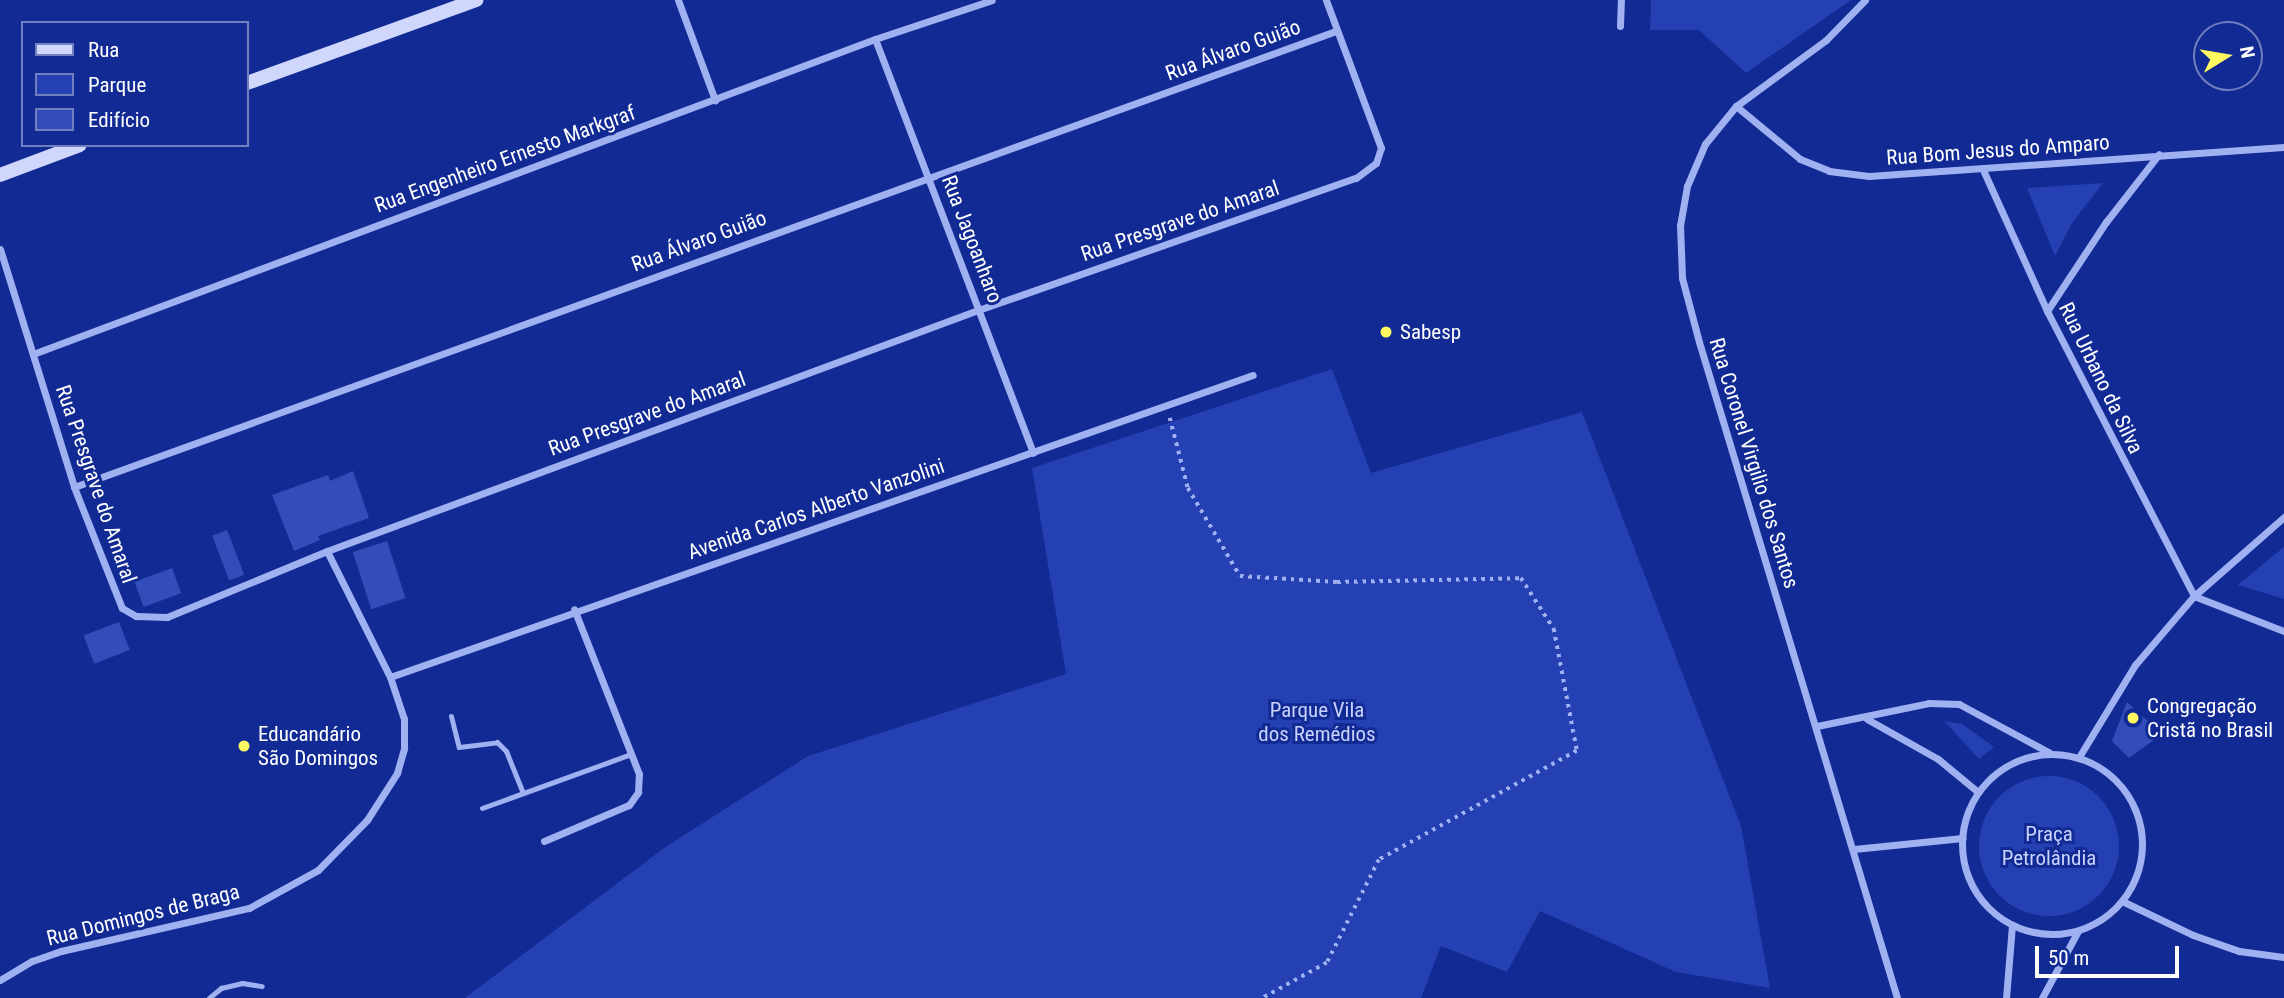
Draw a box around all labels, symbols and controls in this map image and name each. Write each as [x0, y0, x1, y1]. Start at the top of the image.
street label: Rua Álvaro Guião [1162, 14, 1304, 86]
legend [21, 21, 248, 147]
north arrow [2193, 21, 2263, 91]
text: Rua [88, 38, 119, 62]
text: N [2235, 44, 2260, 60]
text: Parque [88, 73, 146, 97]
street label: Rua Engenheiro Ernesto Markgraf [371, 100, 639, 218]
text: Edifício [88, 108, 150, 132]
street label: Rua Bom Jesus do Amparo [1886, 130, 2110, 170]
street label: Rua Jagoanharo [936, 172, 1008, 306]
street label: Rua Presgrave do Amaral [1078, 175, 1282, 267]
street label: Rua Álvaro Guião [628, 205, 770, 277]
street label: Rua Urbano da Silva [2054, 298, 2148, 458]
place label: Sabesp [1400, 319, 1461, 345]
marker: Sabesp [1378, 324, 1394, 340]
street label: Rua Coronel Virgilio dos Santos [1704, 335, 1804, 591]
street label: Rua Presgrave do Amaral [545, 367, 749, 461]
street label: Rua Presgrave do Amaral [50, 382, 142, 586]
street label: Avenida Carlos Alberto Vanzolini [684, 453, 948, 565]
place label: Congregação Cristã no Brasil [2147, 693, 2273, 743]
park label: Parque Vila dos Remédios [1258, 697, 1376, 747]
marker: Congregação Cristã no Brasil [2125, 710, 2141, 726]
place label: Educandário São Domingos [258, 721, 378, 771]
marker: Educandário São Domingos [236, 738, 252, 754]
park label: Praça Petrolândia [2002, 821, 2096, 871]
street label: Rua Domingos de Braga [44, 879, 242, 951]
scale bar [2039, 932, 2182, 976]
text: 50 m [2048, 946, 2089, 970]

